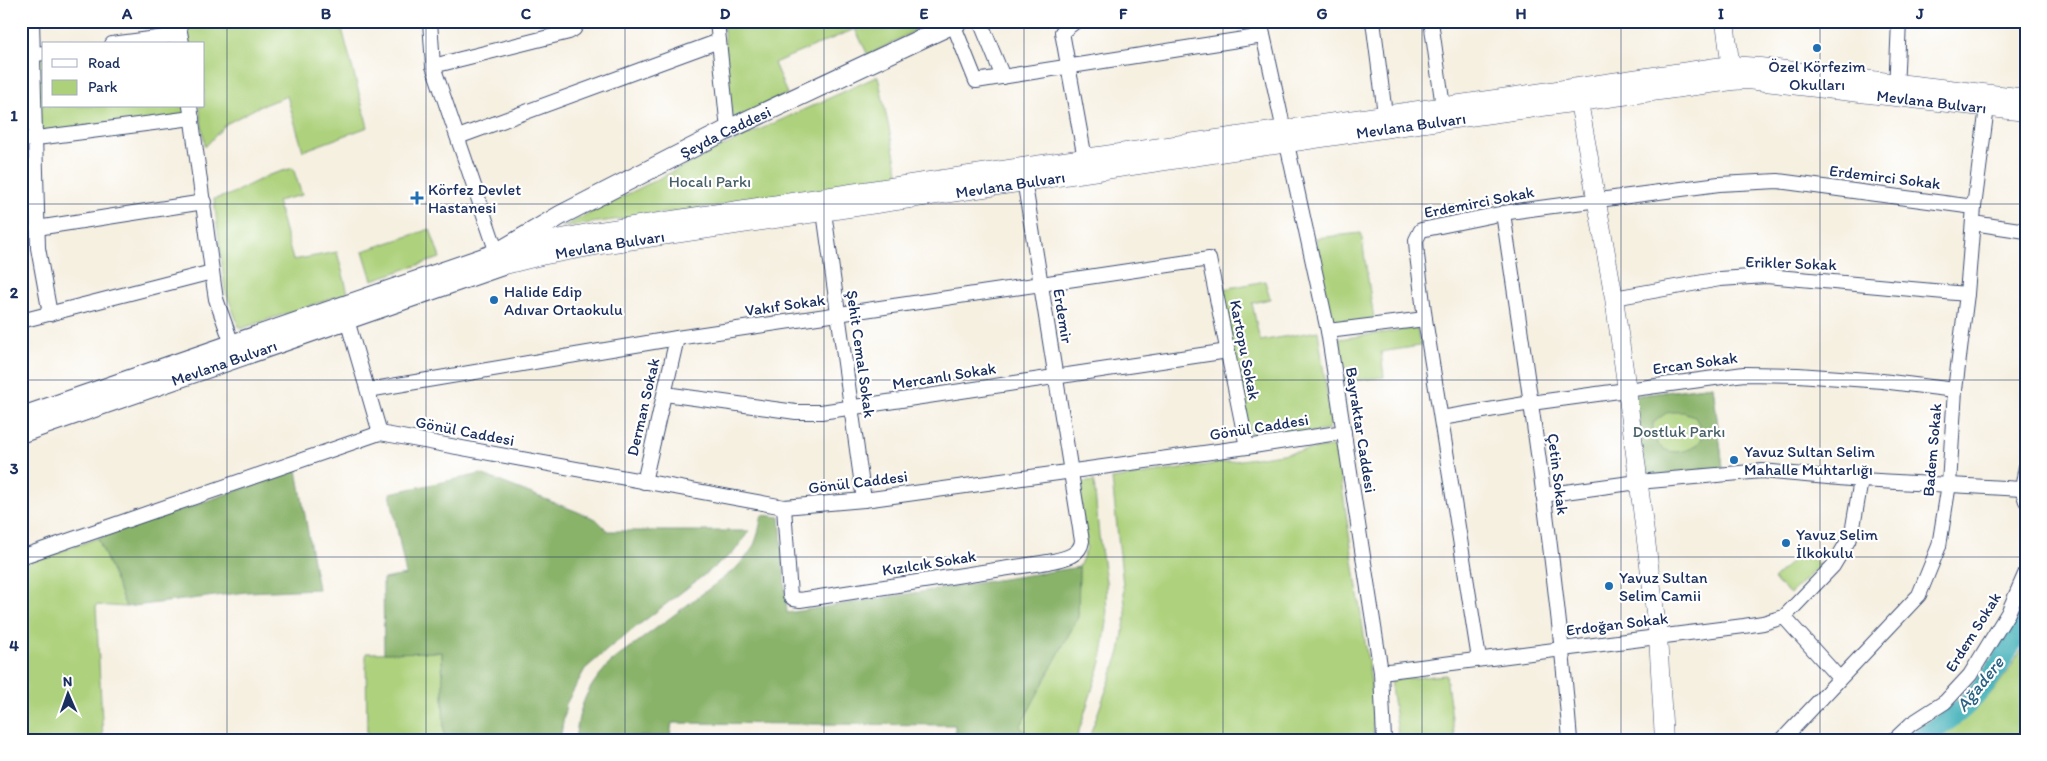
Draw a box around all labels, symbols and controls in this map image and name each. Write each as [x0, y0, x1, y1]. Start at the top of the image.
text: A [121, 4, 133, 23]
text: B [321, 4, 332, 23]
text: C [521, 4, 532, 23]
text: D [720, 4, 731, 23]
text: E [920, 4, 929, 23]
text: F [1119, 4, 1128, 23]
text: G [1316, 4, 1328, 23]
text: H [1515, 4, 1527, 23]
text: I [1718, 4, 1724, 23]
text: J [1915, 4, 1924, 23]
legend [42, 42, 205, 108]
marker: Özel Körfezim Okulları [1811, 42, 1823, 54]
text: Road [88, 54, 121, 72]
place label: Özel Körfezim Okulları [1768, 57, 1866, 94]
text: Park [88, 78, 118, 96]
street label: Mevlana Bulvarı [1876, 85, 1988, 117]
street label: Şeyda Caddesi [676, 101, 774, 162]
text: 1 [10, 106, 18, 125]
street label: Mevlana Bulvarı [1355, 108, 1467, 142]
street label: Erdemirci Sokak [1828, 161, 1942, 193]
street label: Mevlana Bulvarı [954, 167, 1066, 202]
park label: Hocalı Parkı [669, 172, 751, 191]
place label: Körfez Devlet Hastanesi [428, 180, 521, 217]
street label: Erdemirci Sokak [1422, 182, 1536, 222]
marker: Körfez Devlet Hastanesi [410, 191, 424, 205]
street label: Mevlana Bulvarı [554, 226, 666, 263]
street label: Erikler Sokak [1745, 252, 1838, 274]
place label: Halide Edip Adıvar Ortaokulu [504, 282, 623, 319]
text: 2 [10, 283, 19, 302]
street label: Erdemir [1049, 287, 1077, 345]
street label: Şehit Cemal Sokak [843, 289, 879, 420]
street label: Vakıf Sokak [744, 290, 827, 320]
marker: Halide Edip Adıvar Ortaokulu [488, 294, 500, 306]
street label: Kartopu Sokak [1226, 298, 1264, 402]
street label: Mevlana Bulvarı [169, 335, 279, 389]
street label: Ercan Sokak [1651, 348, 1739, 378]
street label: Derman Sokak [623, 356, 663, 458]
street label: Mercanlı Sokak [891, 358, 997, 394]
street label: Bayraktar Caddesi [1342, 366, 1380, 494]
street label: Badem Sokak [1918, 402, 1946, 497]
street label: Gönül Caddesi [1208, 410, 1310, 444]
street label: Gönül Caddesi [414, 412, 516, 450]
park label: Dostluk Parkı [1633, 422, 1725, 441]
street label: Çetin Sokak [1544, 432, 1573, 517]
place label: Yavuz Sultan Selim Mahalle Muhtarlığı [1744, 442, 1875, 479]
marker: Yavuz Sultan Selim Mahalle Muhtarlığı [1728, 454, 1740, 466]
text: 3 [10, 459, 19, 478]
street label: Gönül Caddesi [807, 466, 909, 498]
place label: Yavuz Selim İlkokulu [1796, 525, 1879, 562]
marker: Yavuz Selim İlkokulu [1780, 537, 1792, 549]
street label: Kızılcık Sokak [881, 546, 978, 580]
place label: Yavuz Sultan Selim Camii [1619, 568, 1708, 605]
marker: Yavuz Sultan Selim Camii [1603, 580, 1615, 592]
street label: Erdem Sokak [1941, 589, 2005, 675]
street label: Erdoğan Sokak [1565, 608, 1669, 640]
text: 4 [9, 636, 19, 655]
water label: Ağadere [1951, 651, 2010, 716]
north arrow [42, 668, 92, 718]
text: N [63, 673, 73, 690]

